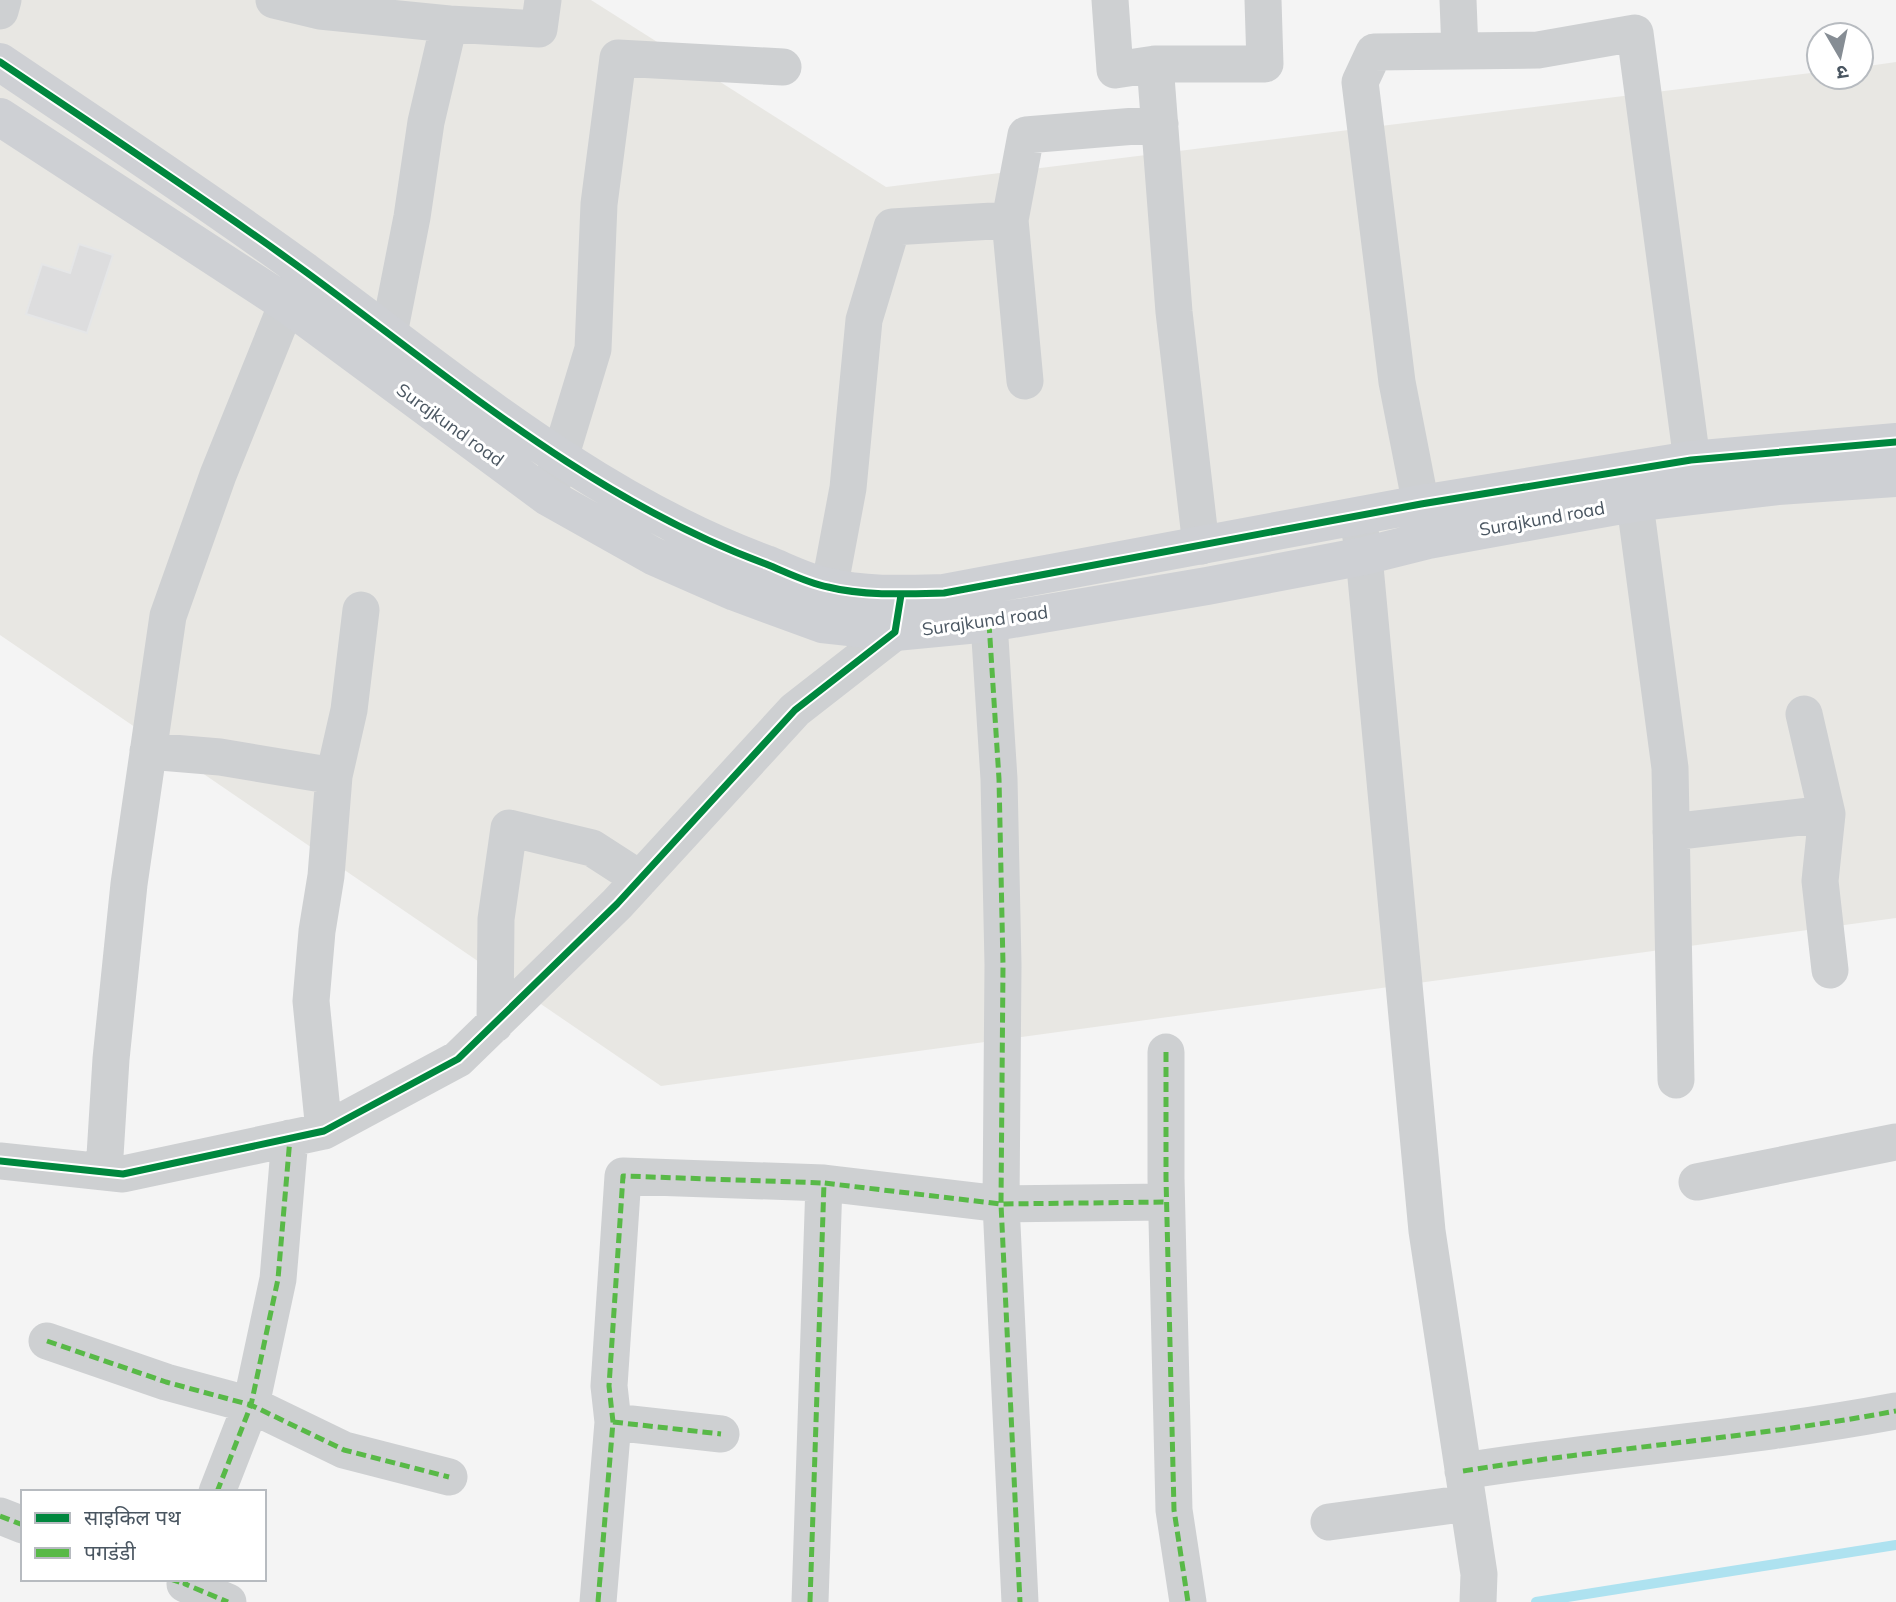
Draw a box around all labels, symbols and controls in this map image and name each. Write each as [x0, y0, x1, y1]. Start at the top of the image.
north arrow [1805, 21, 1875, 91]
text: उ [1834, 60, 1850, 86]
street label: Surajkund road [392, 378, 508, 471]
street label: Surajkund road [1477, 496, 1607, 541]
street label: Surajkund road [920, 600, 1049, 641]
legend [21, 1490, 266, 1581]
text: साइकिल पथ [84, 1504, 181, 1530]
text: पगडंडी [84, 1539, 136, 1565]

